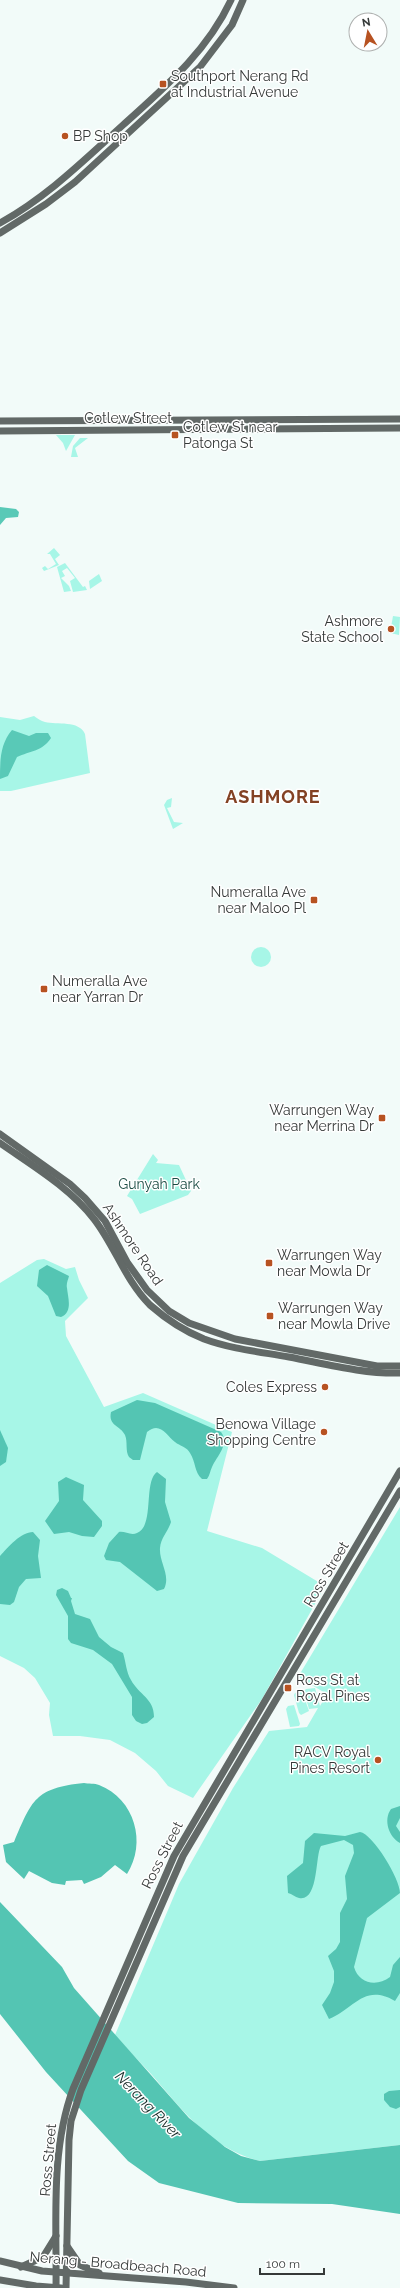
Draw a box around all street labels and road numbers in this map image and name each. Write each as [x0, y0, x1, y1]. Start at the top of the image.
street label: Cotlew Street [84, 410, 172, 426]
street label: Ashmore Road [100, 1200, 166, 1288]
street label: Ross Street [300, 1538, 352, 1609]
street label: Ross Street [138, 1819, 186, 1891]
street label: Ross Street [37, 2123, 59, 2197]
street label: Nerang - Broadbeach Road [29, 2248, 207, 2280]

